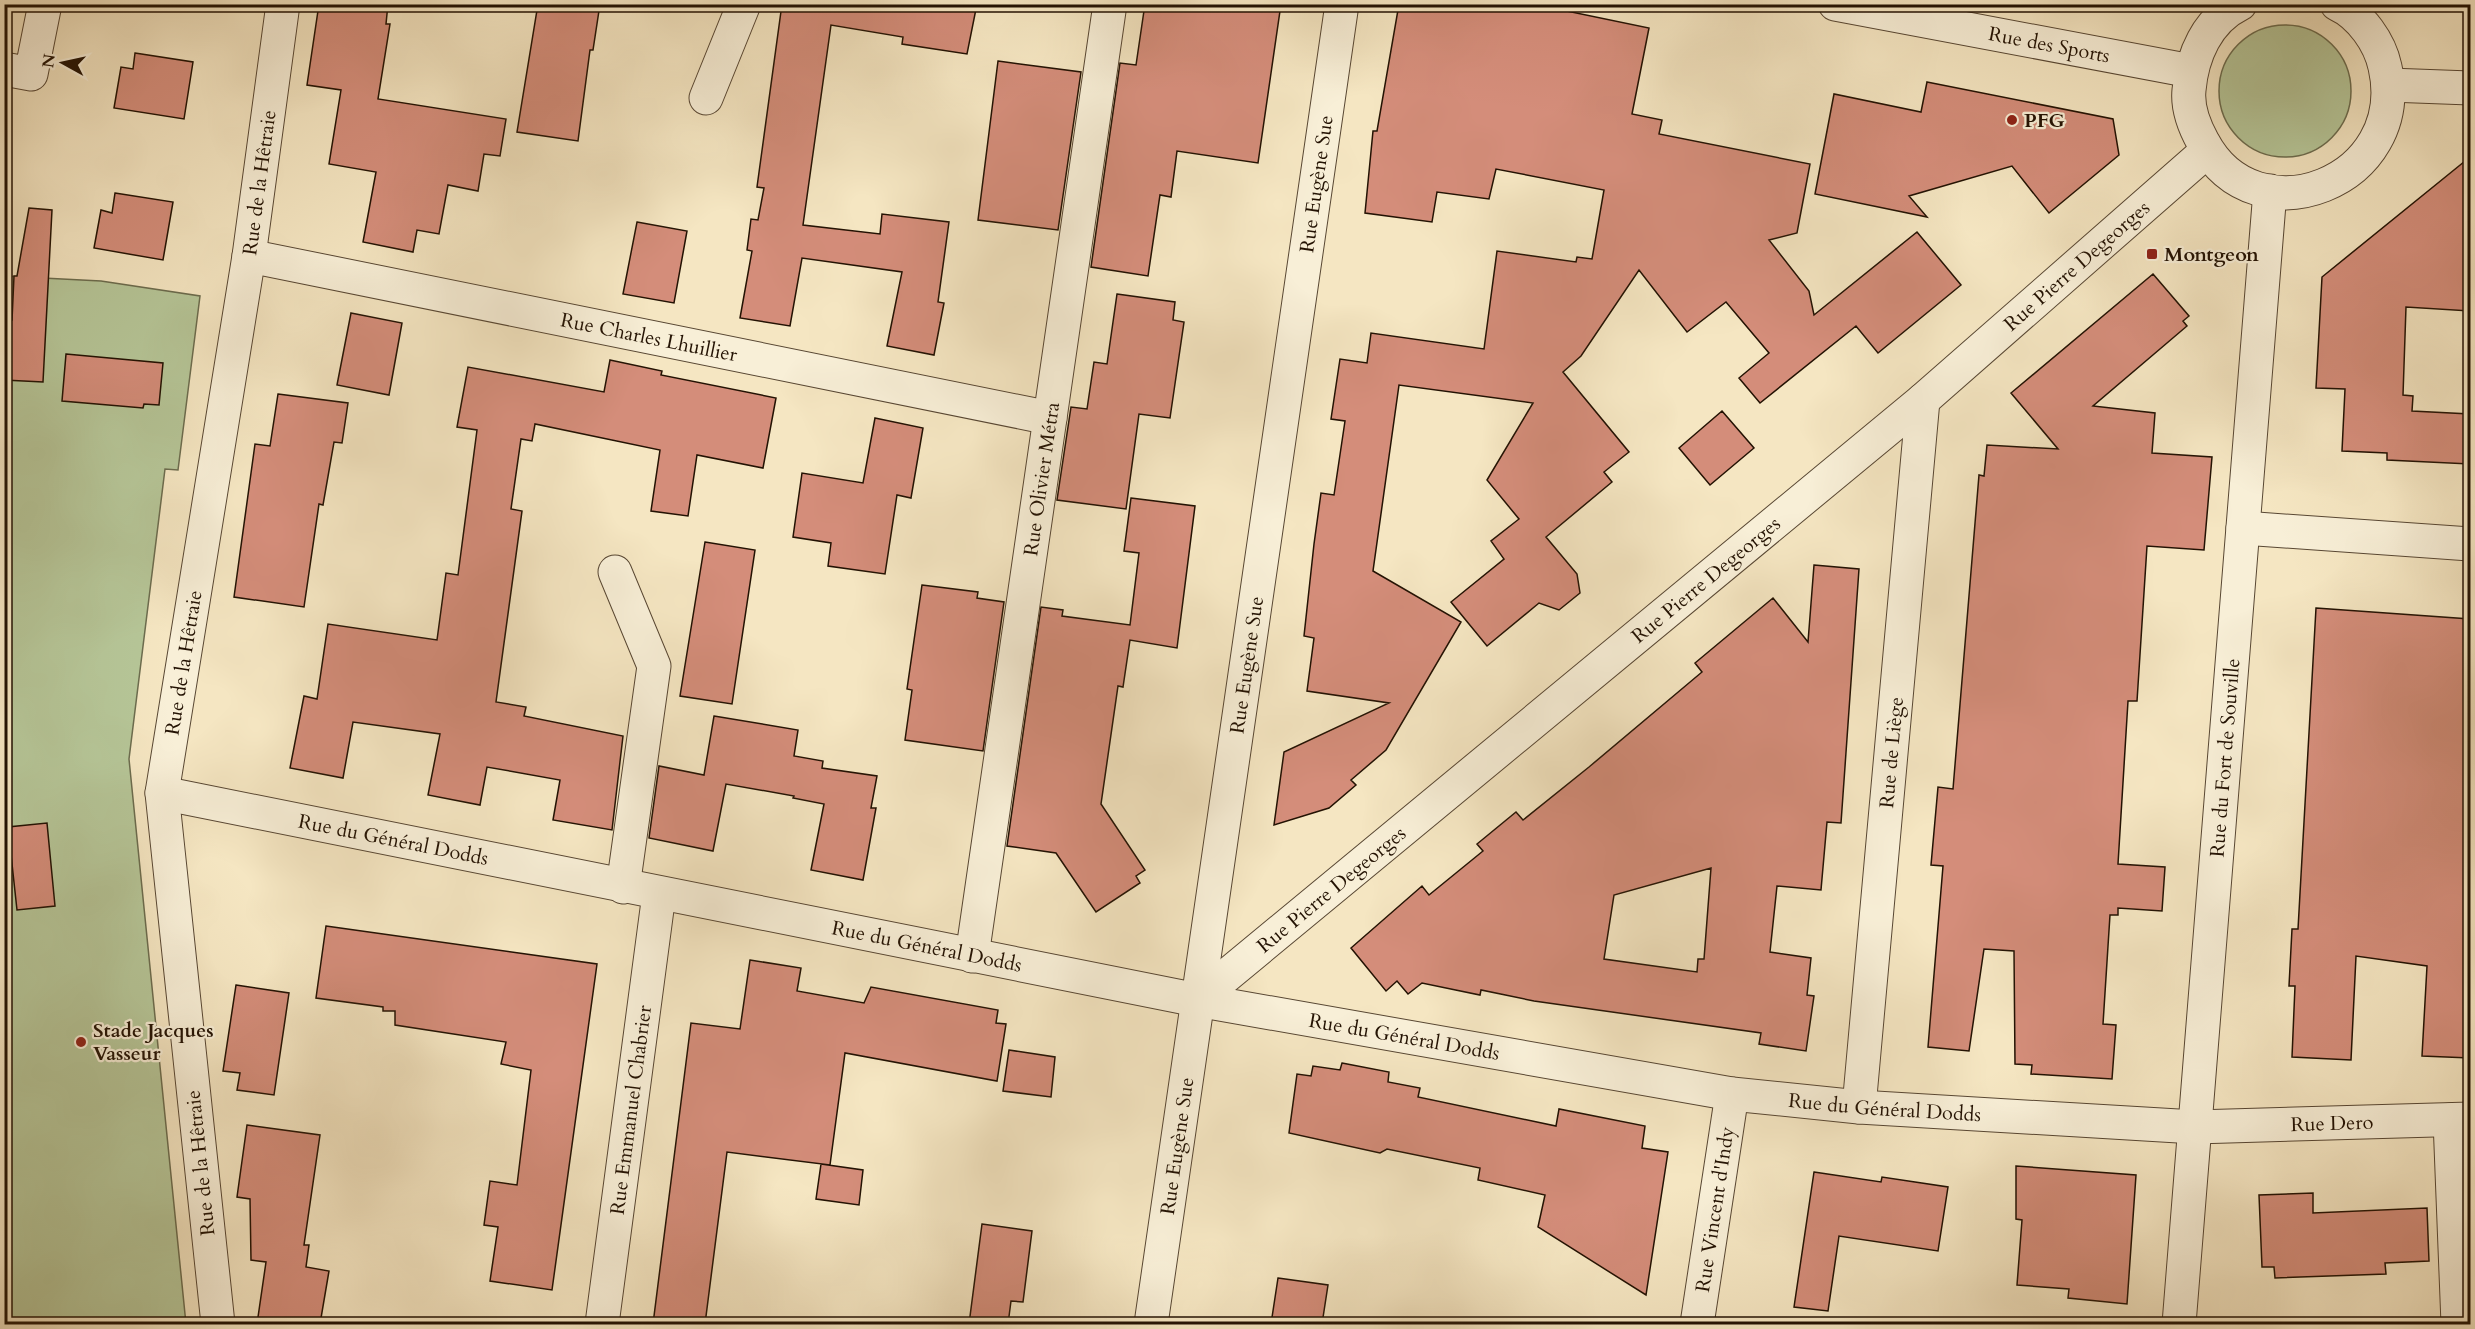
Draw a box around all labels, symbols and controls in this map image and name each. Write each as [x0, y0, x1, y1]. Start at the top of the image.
street label: Rue des Sports [1986, 20, 2112, 69]
north arrow [33, 33, 93, 93]
text: N [37, 53, 61, 69]
place label: PFG [2024, 107, 2065, 134]
street label: Rue de la Hêtraie [236, 108, 283, 257]
street label: Rue Eugène Sue [1293, 113, 1340, 255]
marker: PFG [2005, 113, 2019, 127]
street label: Rue Pierre Degeorges [1998, 194, 2156, 337]
place label: Montgeon [2164, 241, 2259, 268]
marker: Montgeon [2145, 247, 2159, 261]
street label: Rue Charles Lhuillier [558, 306, 740, 369]
street label: Rue Olivier Métra [1017, 400, 1066, 558]
street label: Rue Pierre Degeorges [1626, 510, 1786, 649]
street label: Rue de la Hêtraie [159, 588, 209, 737]
street label: Rue Eugène Sue [1224, 594, 1270, 736]
street label: Rue du Fort de Souville [2204, 657, 2246, 858]
street label: Rue de Liège [1873, 696, 1910, 809]
street label: Rue du Général Dodds [296, 808, 491, 872]
street label: Rue Pierre Degeorges [1251, 820, 1412, 959]
street label: Rue du Général Dodds [829, 914, 1024, 979]
street label: Rue Emmanuel Chabrier [604, 1003, 658, 1216]
street label: Rue du Général Dodds [1307, 1007, 1502, 1067]
place label: Stade Jacques Vasseur [93, 1017, 214, 1067]
marker: Stade Jacques Vasseur [74, 1035, 88, 1049]
street label: Rue Eugène Sue [1154, 1075, 1201, 1217]
street label: Rue du Général Dodds [1787, 1087, 1982, 1128]
street label: Rue de la Hêtraie [179, 1089, 222, 1237]
street label: Rue Dero [2290, 1109, 2374, 1138]
street label: Rue Vincent d'Indy [1689, 1124, 1741, 1294]

